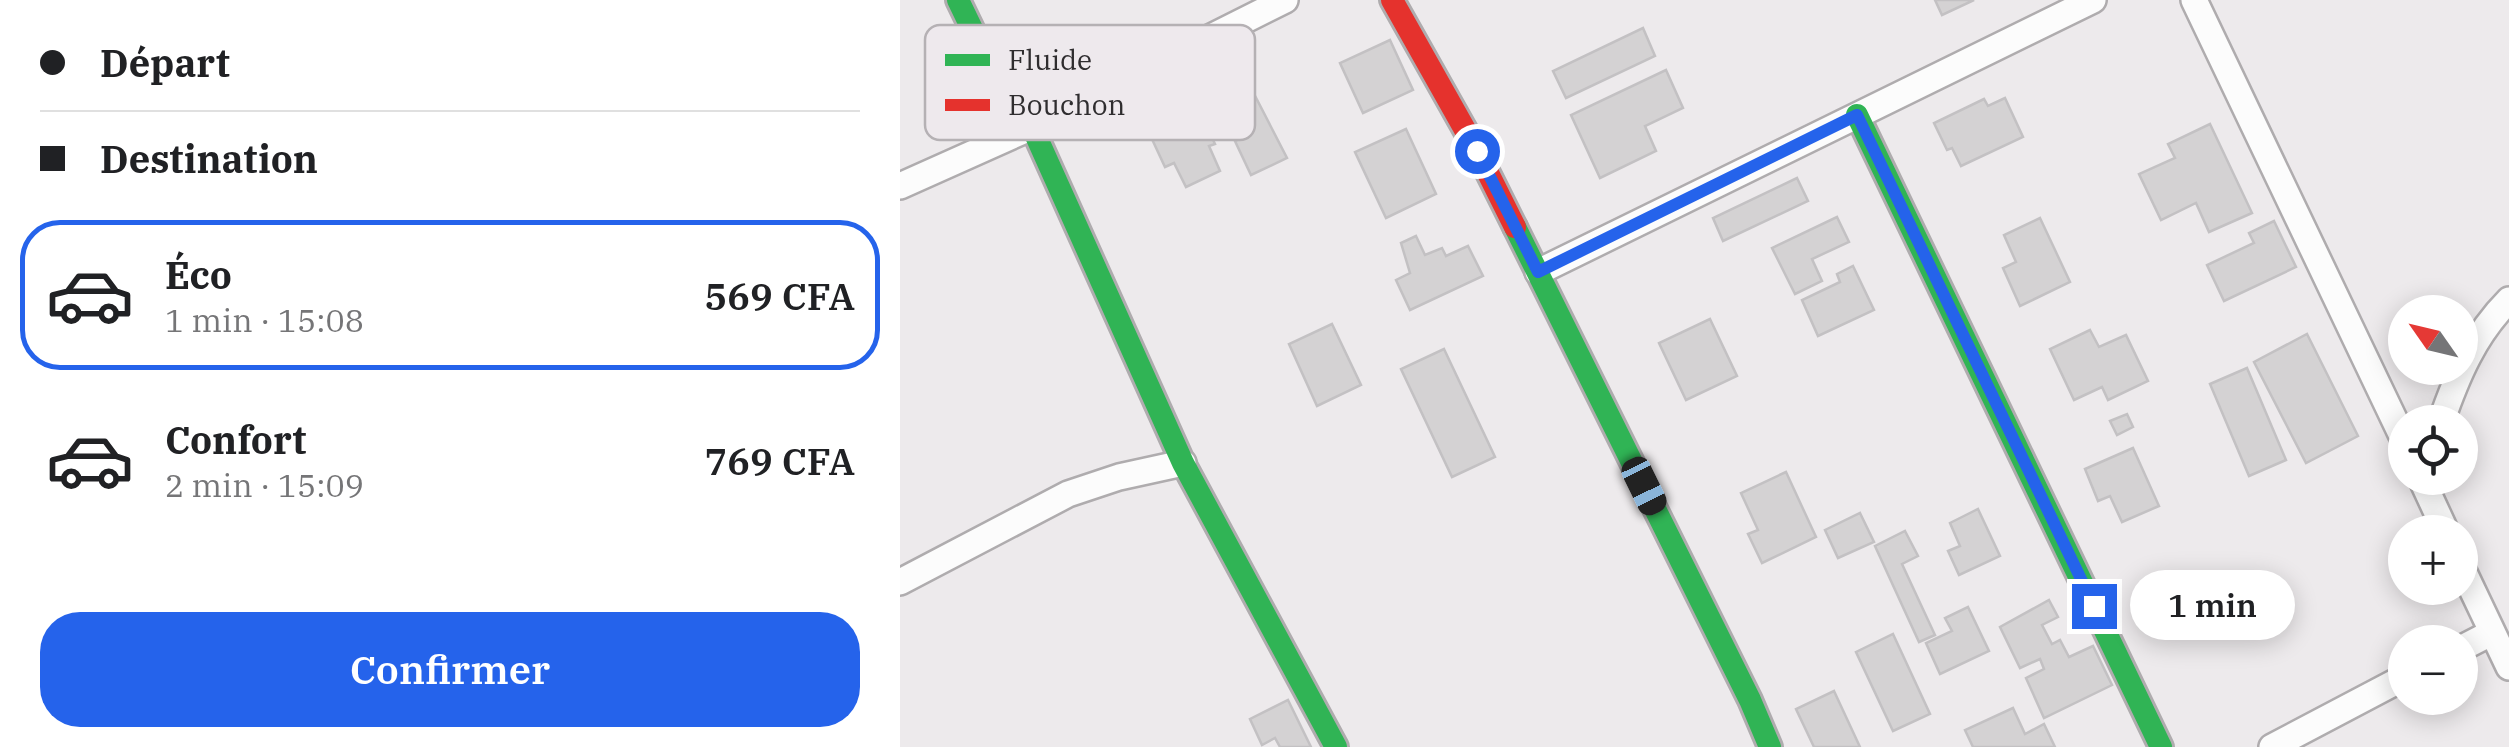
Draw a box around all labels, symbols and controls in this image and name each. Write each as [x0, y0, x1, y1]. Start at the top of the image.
legend [925, 25, 1255, 140]
text: Départ [100, 38, 230, 87]
text: Fluide [1008, 41, 1092, 78]
text: Bouchon [1008, 86, 1126, 123]
route start [1455, 129, 1500, 174]
text: Destination [100, 134, 318, 183]
icon: car [45, 250, 135, 340]
text: Éco [165, 250, 232, 299]
text: 569 CFA [704, 271, 855, 320]
north arrow [2388, 295, 2478, 385]
map controls [2388, 295, 2478, 715]
text: 1 min · 15:08 [165, 299, 364, 341]
button: locate [2388, 405, 2478, 495]
icon: car [45, 415, 135, 505]
text: Confort [165, 415, 306, 464]
text: 769 CFA [704, 436, 855, 485]
car [1617, 452, 1671, 520]
text: 2 min · 15:09 [165, 464, 364, 506]
button: + [2388, 515, 2478, 605]
callout: 1 min [2129, 571, 2294, 641]
route end [2072, 584, 2117, 629]
text: 1 min [2168, 584, 2257, 626]
button: Confirmer [40, 612, 860, 727]
button: − [2388, 625, 2478, 715]

